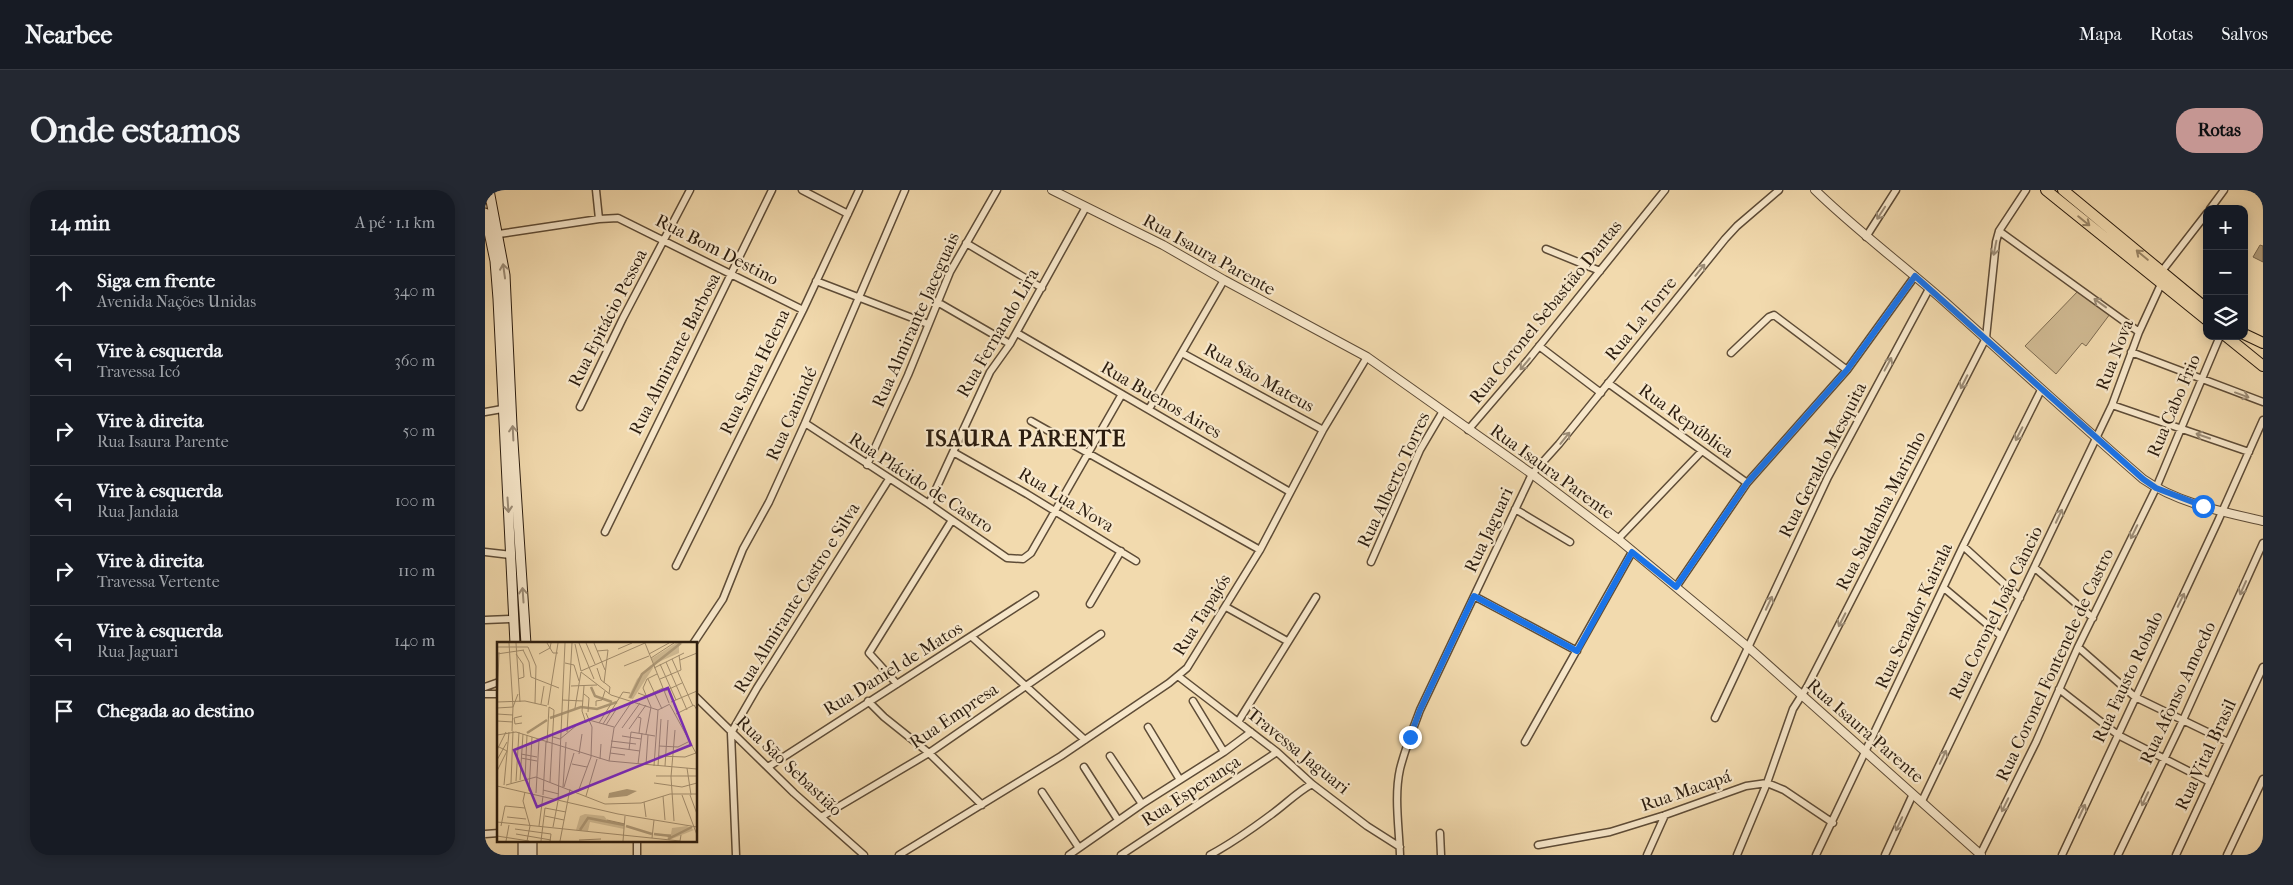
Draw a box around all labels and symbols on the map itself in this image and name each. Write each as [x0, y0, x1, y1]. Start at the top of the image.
one-way arrow [1876, 206, 1886, 220]
street label: Rua Bom Destino [652, 210, 782, 290]
street label: Rua Isaura Parente [1139, 210, 1279, 300]
one-way arrow [2077, 215, 2090, 226]
street label: Rua Coronel Sebastião Dantas [1465, 216, 1627, 408]
street label: Rua Almirante Jaceguais [868, 229, 964, 411]
one-way arrow [1990, 239, 1999, 255]
street label: Rua Epitácio Pessoa [564, 245, 652, 390]
one-way arrow [2136, 250, 2149, 261]
one-way arrow [499, 263, 509, 279]
street label: Rua Fernando Lira [953, 264, 1044, 401]
one-way arrow [1694, 264, 1705, 277]
street label: Rua Almirante Barbosa [625, 269, 725, 438]
street label: Rua La Torre [1601, 273, 1681, 365]
one-way arrow [2094, 298, 2107, 309]
street label: Rua Santa Helena [716, 305, 795, 438]
street label: Rua Nova [2092, 316, 2138, 394]
street label: Rua São Mateus [1200, 339, 1318, 417]
street label: Rua Cabo Frio [2143, 351, 2205, 461]
street label: Rua Buenos Aires [1097, 357, 1225, 443]
one-way arrow [1519, 357, 1530, 370]
one-way arrow [1884, 358, 1894, 372]
street label: Rua Canindé [762, 364, 822, 464]
one-way arrow [1959, 374, 1968, 389]
street label: Rua Geraldo Mesquita [1775, 378, 1872, 541]
street label: Rua República [1634, 379, 1738, 463]
one-way arrow [2234, 391, 2250, 400]
street label: Rua Alberto Torres [1353, 408, 1435, 551]
street label: Rua Isaura Parente [1486, 420, 1618, 524]
one-way arrow [508, 425, 517, 441]
district label: ISAURA PARENTE [926, 426, 1126, 452]
one-way arrow [2014, 426, 2023, 441]
street label: Rua Plácido de Castro [845, 428, 997, 538]
street label: Rua Saldanha Marinho [1832, 428, 1930, 594]
one-way arrow [1559, 431, 1570, 444]
one-way arrow [2196, 431, 2211, 440]
street label: Rua Lua Nova [1014, 463, 1118, 537]
street label: Rua Jaguari [1460, 484, 1518, 576]
route start [2192, 495, 2215, 518]
one-way arrow [503, 497, 513, 513]
street label: Rua Almirante Castro e Silva [730, 498, 865, 697]
one-way arrow [2055, 509, 2065, 524]
street label: Rua Coronel João Câncio [1945, 523, 2047, 703]
one-way arrow [2129, 524, 2138, 539]
street label: Rua Senador Kairala [1871, 539, 1957, 692]
street label: Rua Coronel Fontenele de Castro [1992, 545, 2118, 785]
street label: Rua Tapajós [1169, 570, 1236, 660]
one-way arrow [2237, 580, 2247, 595]
one-way arrow [518, 587, 527, 603]
one-way arrow [2177, 593, 2186, 608]
one-way arrow [1765, 596, 1774, 611]
street label: Rua Fausto Robalo [2088, 608, 2168, 746]
one-way arrow [1837, 612, 1846, 627]
street label: Rua Daniel de Matos [820, 617, 967, 720]
street label: Rua Afonso Amoedo [2136, 618, 2220, 768]
inset map [497, 642, 697, 842]
street label: Rua Isaura Parente [1802, 674, 1928, 788]
street label: Rua Empresa [906, 678, 1003, 753]
street label: Rua Vital Brasil [2171, 696, 2241, 814]
street label: Travessa Jaguari [1243, 703, 1354, 799]
street label: Rua São Sebastião [732, 711, 846, 821]
route end [1399, 726, 1422, 749]
one-way arrow [1939, 750, 1948, 765]
street label: Rua Esperança [1137, 751, 1245, 831]
street label: Rua Macapá [1638, 766, 1735, 816]
one-way arrow [2140, 791, 2149, 806]
one-way arrow [2000, 797, 2009, 812]
one-way arrow [2078, 804, 2088, 819]
one-way arrow [1893, 816, 1903, 831]

